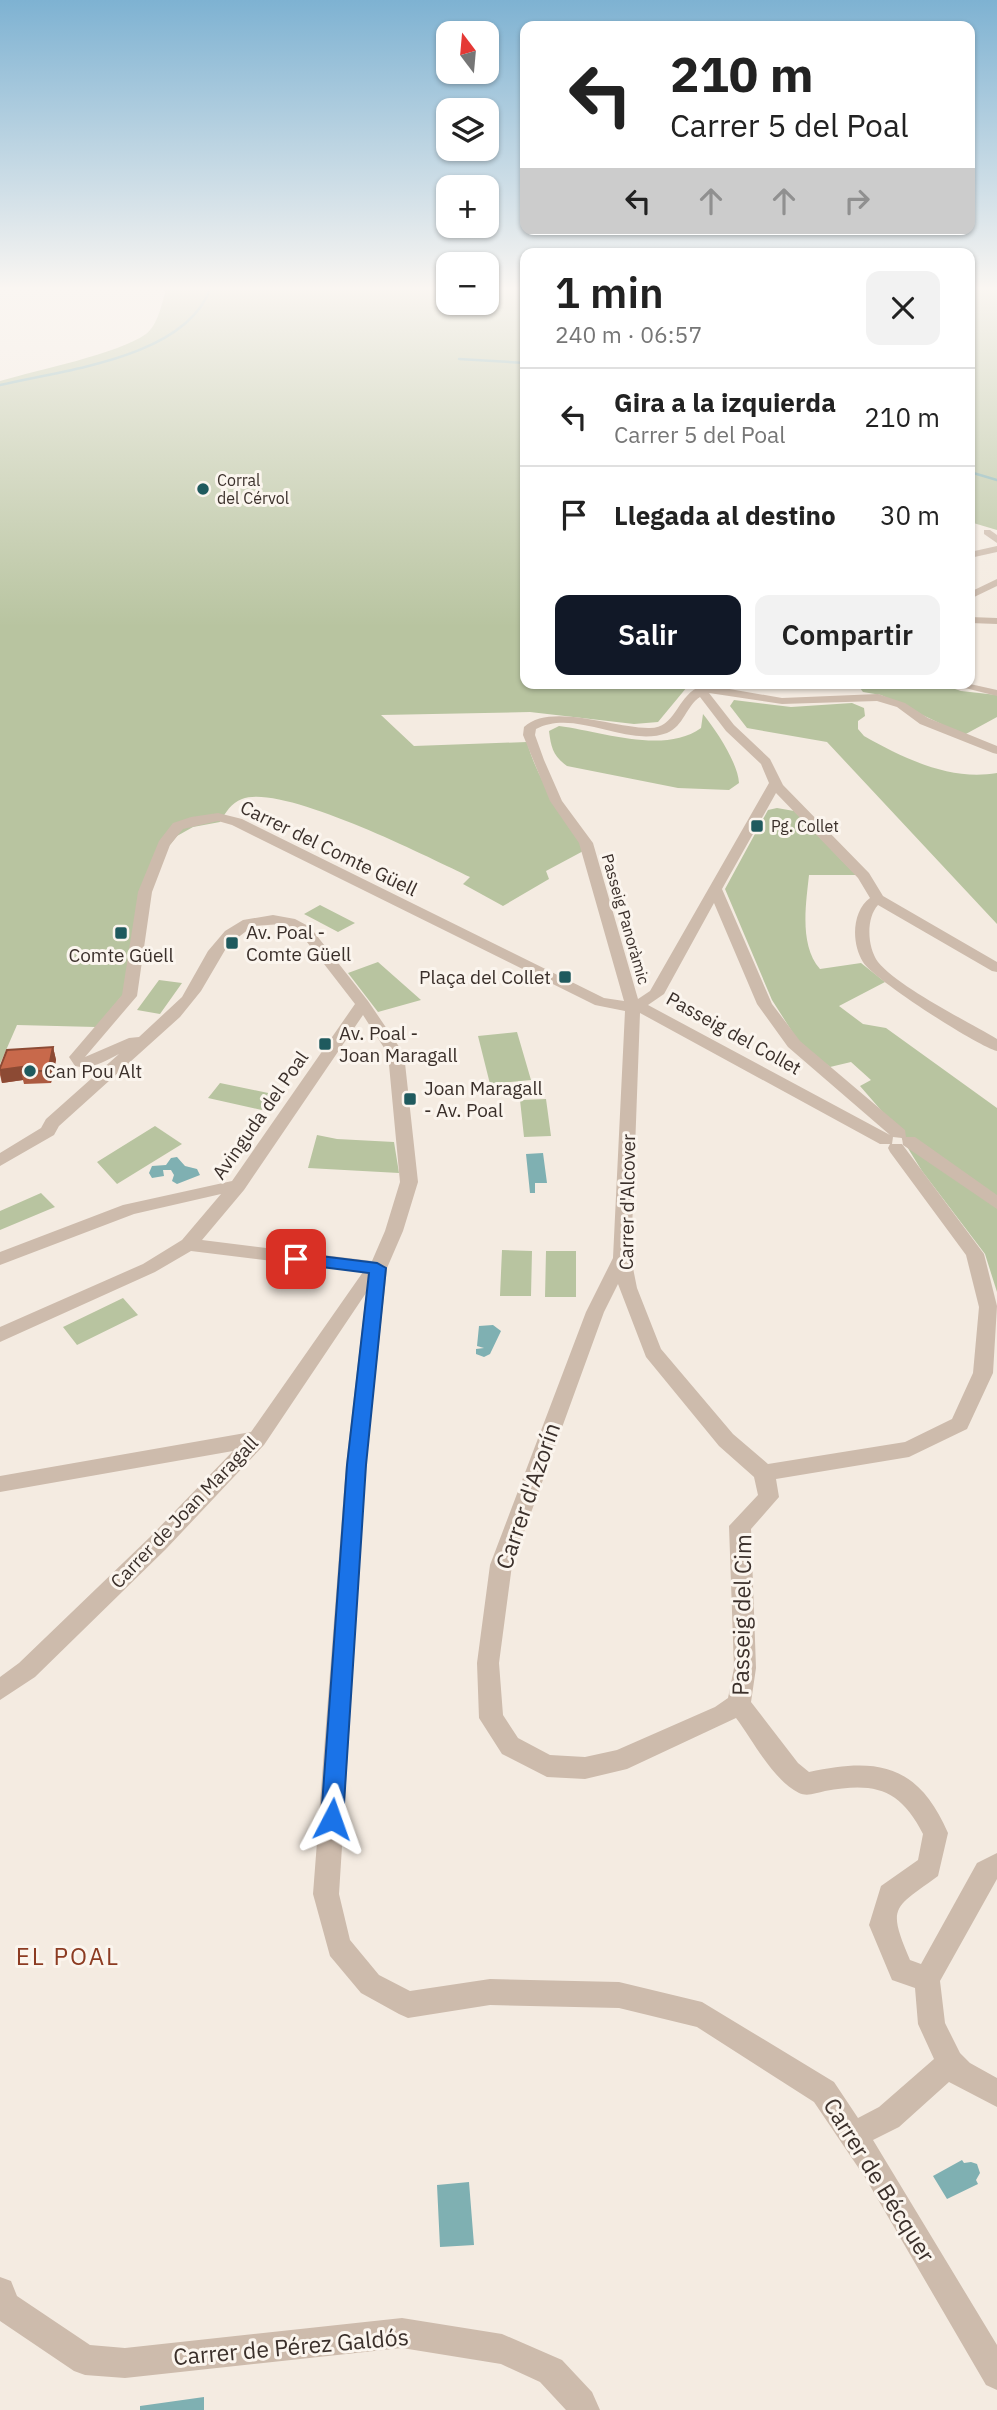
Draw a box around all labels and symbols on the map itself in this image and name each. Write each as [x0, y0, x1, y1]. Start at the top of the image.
north arrow [436, 21, 499, 84]
place label: Corral del Cérvol [217, 470, 289, 508]
marker: Corral del Cérvol [195, 481, 211, 497]
street label: Carrer del Comte Güell [237, 795, 421, 901]
place label: Pg. Collet [771, 816, 839, 836]
marker: Pg. Collet [749, 818, 765, 834]
street label: Passeig Panoràmic [598, 851, 654, 987]
place label: Av. Poal - Comte Güell [246, 920, 351, 966]
marker: Comte Güell [113, 925, 129, 941]
marker: Av. Poal - Comte Güell [224, 935, 240, 951]
place label: Comte Güell [68, 943, 174, 967]
place label: Plaça del Collet [419, 965, 551, 989]
marker: Plaça del Collet [557, 969, 573, 985]
street label: Passeig del Collet [662, 986, 806, 1080]
place label: Av. Poal - Joan Maragall [339, 1021, 458, 1067]
marker: Av. Poal - Joan Maragall [317, 1036, 333, 1052]
street label: Avinguda del Poal [207, 1046, 313, 1184]
place label: Can Pou Alt [44, 1059, 142, 1083]
marker: Can Pou Alt [22, 1063, 38, 1079]
place label: Joan Maragall - Av. Poal [424, 1076, 543, 1122]
marker: Joan Maragall - Av. Poal [402, 1091, 418, 1107]
street label: Carrer d'Alcover [614, 1134, 640, 1270]
pin [266, 1229, 326, 1289]
street label: Carrer d'Azorín [488, 1418, 566, 1573]
street label: Carrer de Joan Maragall [105, 1431, 263, 1593]
street label: Passeig del Cim [725, 1534, 757, 1696]
position arrow [295, 1782, 369, 1856]
district label: EL POAL [16, 1940, 120, 1972]
street label: Carrer de Bécquer [817, 2092, 943, 2268]
street label: Carrer de Pérez Galdós [172, 2321, 410, 2371]

